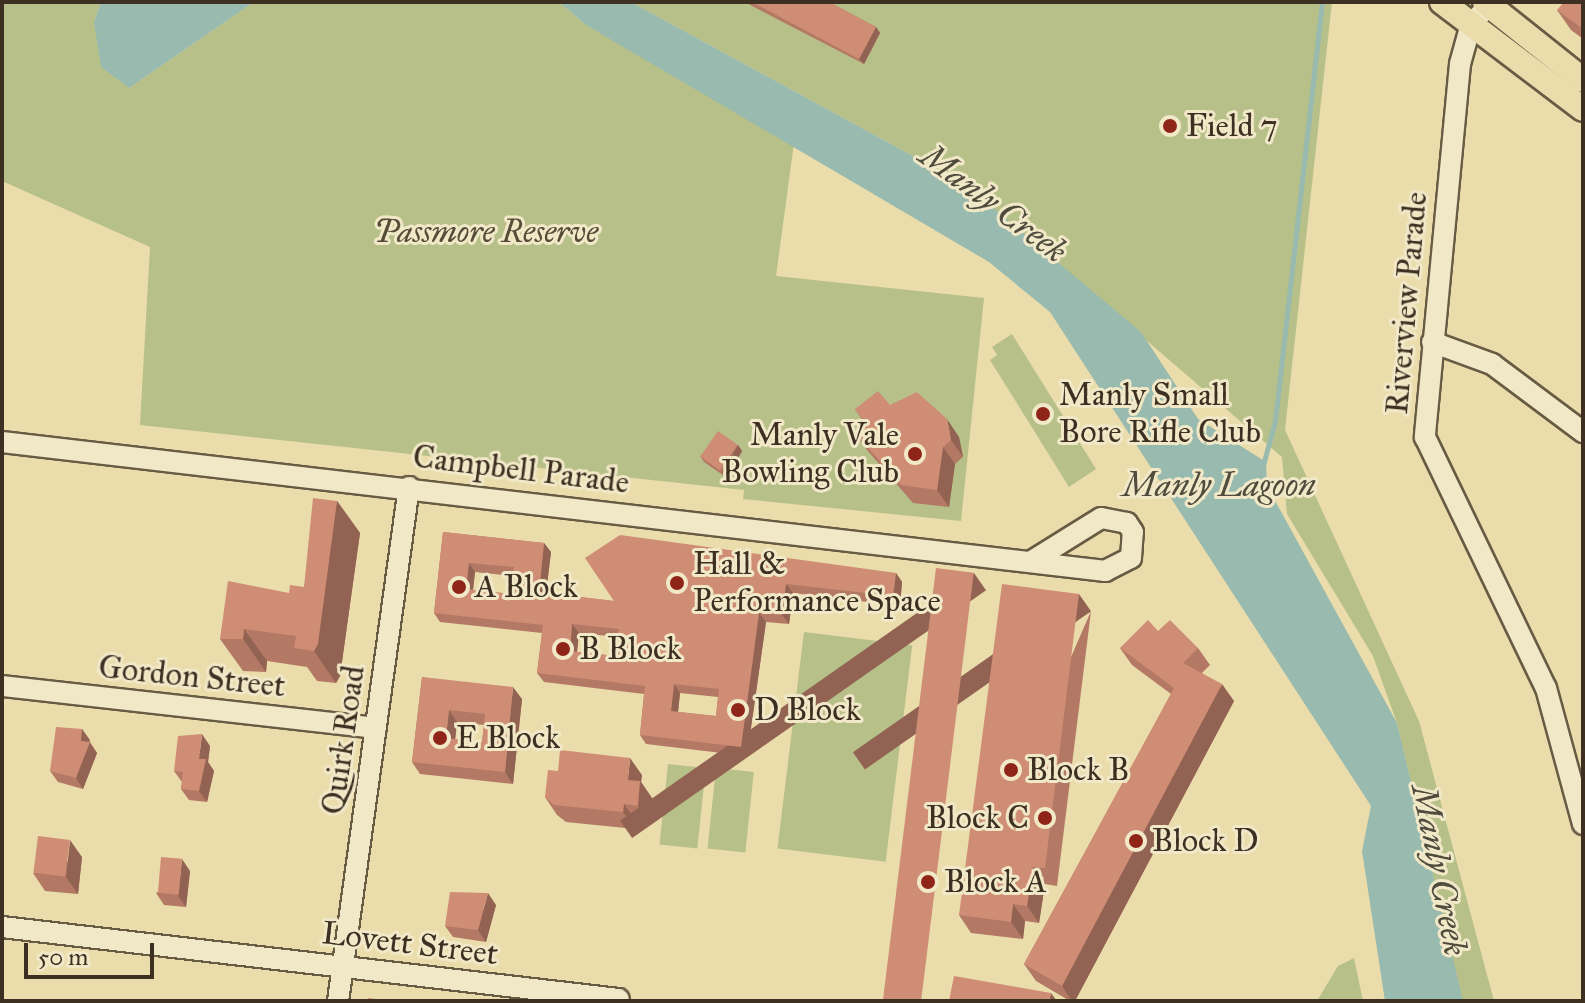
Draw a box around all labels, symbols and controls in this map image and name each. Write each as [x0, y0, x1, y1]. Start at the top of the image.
place label: Field 7 [1186, 107, 1278, 145]
marker: Field 7 [1161, 117, 1179, 135]
water label: Manly Creek [913, 135, 1075, 271]
street label: Riverview Parade [1378, 190, 1436, 416]
park label: Passmore Reserve [374, 213, 598, 251]
place label: Manly Small Bore Rifle Club [1059, 377, 1261, 452]
marker: Manly Small Bore Rifle Club [1034, 405, 1052, 423]
place label: Manly Vale Bowling Club [721, 417, 899, 492]
street label: Campbell Parade [411, 438, 631, 502]
marker: Manly Vale Bowling Club [906, 445, 924, 463]
water label: Manly Lagoon [1122, 465, 1316, 505]
place label: Hall & Performance Space [693, 546, 941, 621]
place label: A Block [475, 568, 578, 606]
marker: Hall & Performance Space [668, 574, 686, 592]
marker: A Block [450, 578, 468, 596]
place label: B Block [579, 630, 681, 668]
marker: B Block [554, 640, 572, 658]
street label: Gordon Street [97, 648, 287, 706]
street label: Quirk Road [315, 663, 373, 817]
place label: D Block [754, 691, 861, 729]
marker: D Block [729, 701, 747, 719]
place label: E Block [456, 719, 560, 757]
marker: E Block [431, 729, 449, 747]
place label: Block B [1027, 751, 1129, 789]
marker: Block B [1002, 761, 1020, 779]
water label: Manly Creek [1403, 781, 1477, 959]
place label: Block C [926, 799, 1029, 837]
marker: Block C [1036, 809, 1054, 827]
place label: Block D [1152, 822, 1259, 860]
marker: Block D [1127, 832, 1145, 850]
place label: Block A [944, 863, 1047, 901]
marker: Block A [919, 873, 937, 891]
street label: Lovett Street [320, 914, 500, 974]
scale bar [28, 927, 158, 977]
text: 50 m [38, 942, 88, 972]

